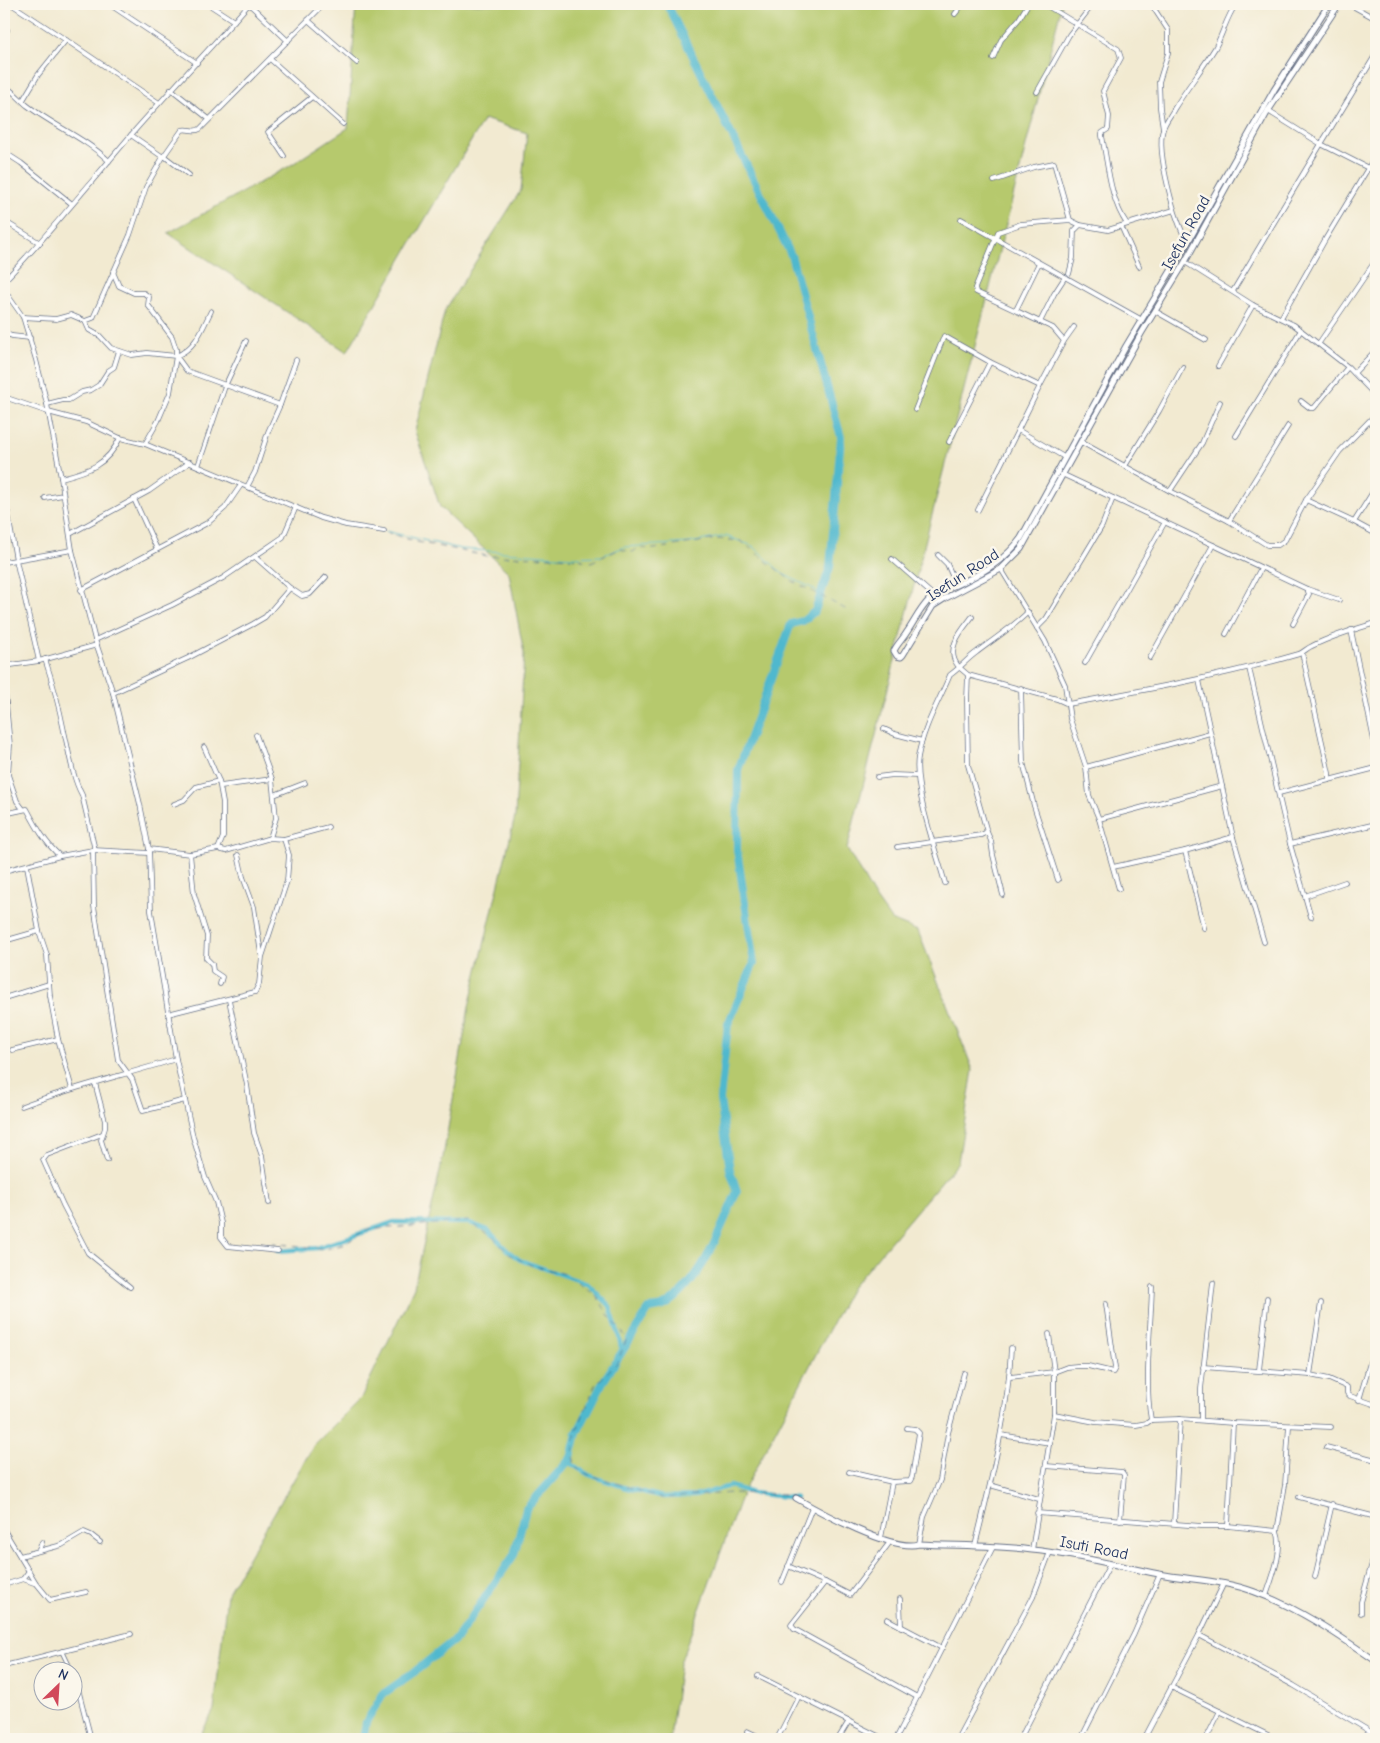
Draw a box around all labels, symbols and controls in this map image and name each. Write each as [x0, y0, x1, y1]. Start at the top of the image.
street label: Isefun Road [1158, 193, 1214, 273]
street label: Isefun Road [924, 545, 1002, 605]
street label: Isuti Road [1058, 1533, 1130, 1563]
north arrow [32, 1660, 82, 1710]
text: N [56, 1665, 71, 1684]

